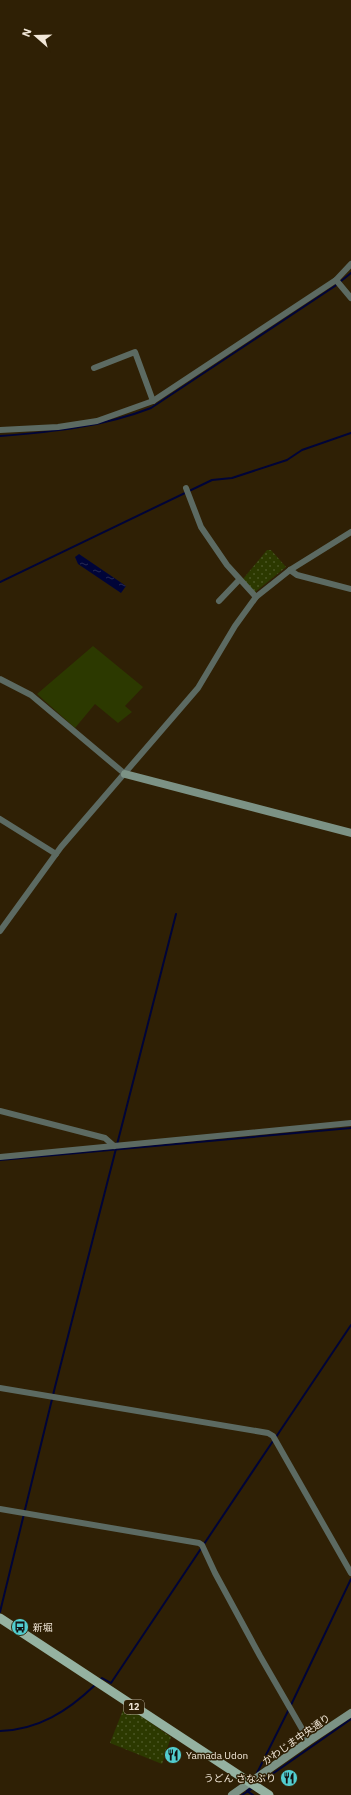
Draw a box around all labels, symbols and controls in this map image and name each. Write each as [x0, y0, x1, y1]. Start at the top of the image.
north arrow [16, 16, 56, 56]
text: N [19, 26, 35, 39]
bus stop icon: 新堀 [10, 1617, 30, 1637]
place label: 新堀 [33, 1621, 53, 1634]
road number: 12 [124, 1700, 144, 1714]
street label: かわじま中央通り [260, 1711, 333, 1768]
restaurant icon: Yamada Udon [163, 1745, 183, 1765]
place label: Yamada Udon [186, 1749, 248, 1762]
restaurant icon: うどん さなぶり [279, 1768, 299, 1788]
place label: うどん さなぶり [204, 1772, 276, 1785]

